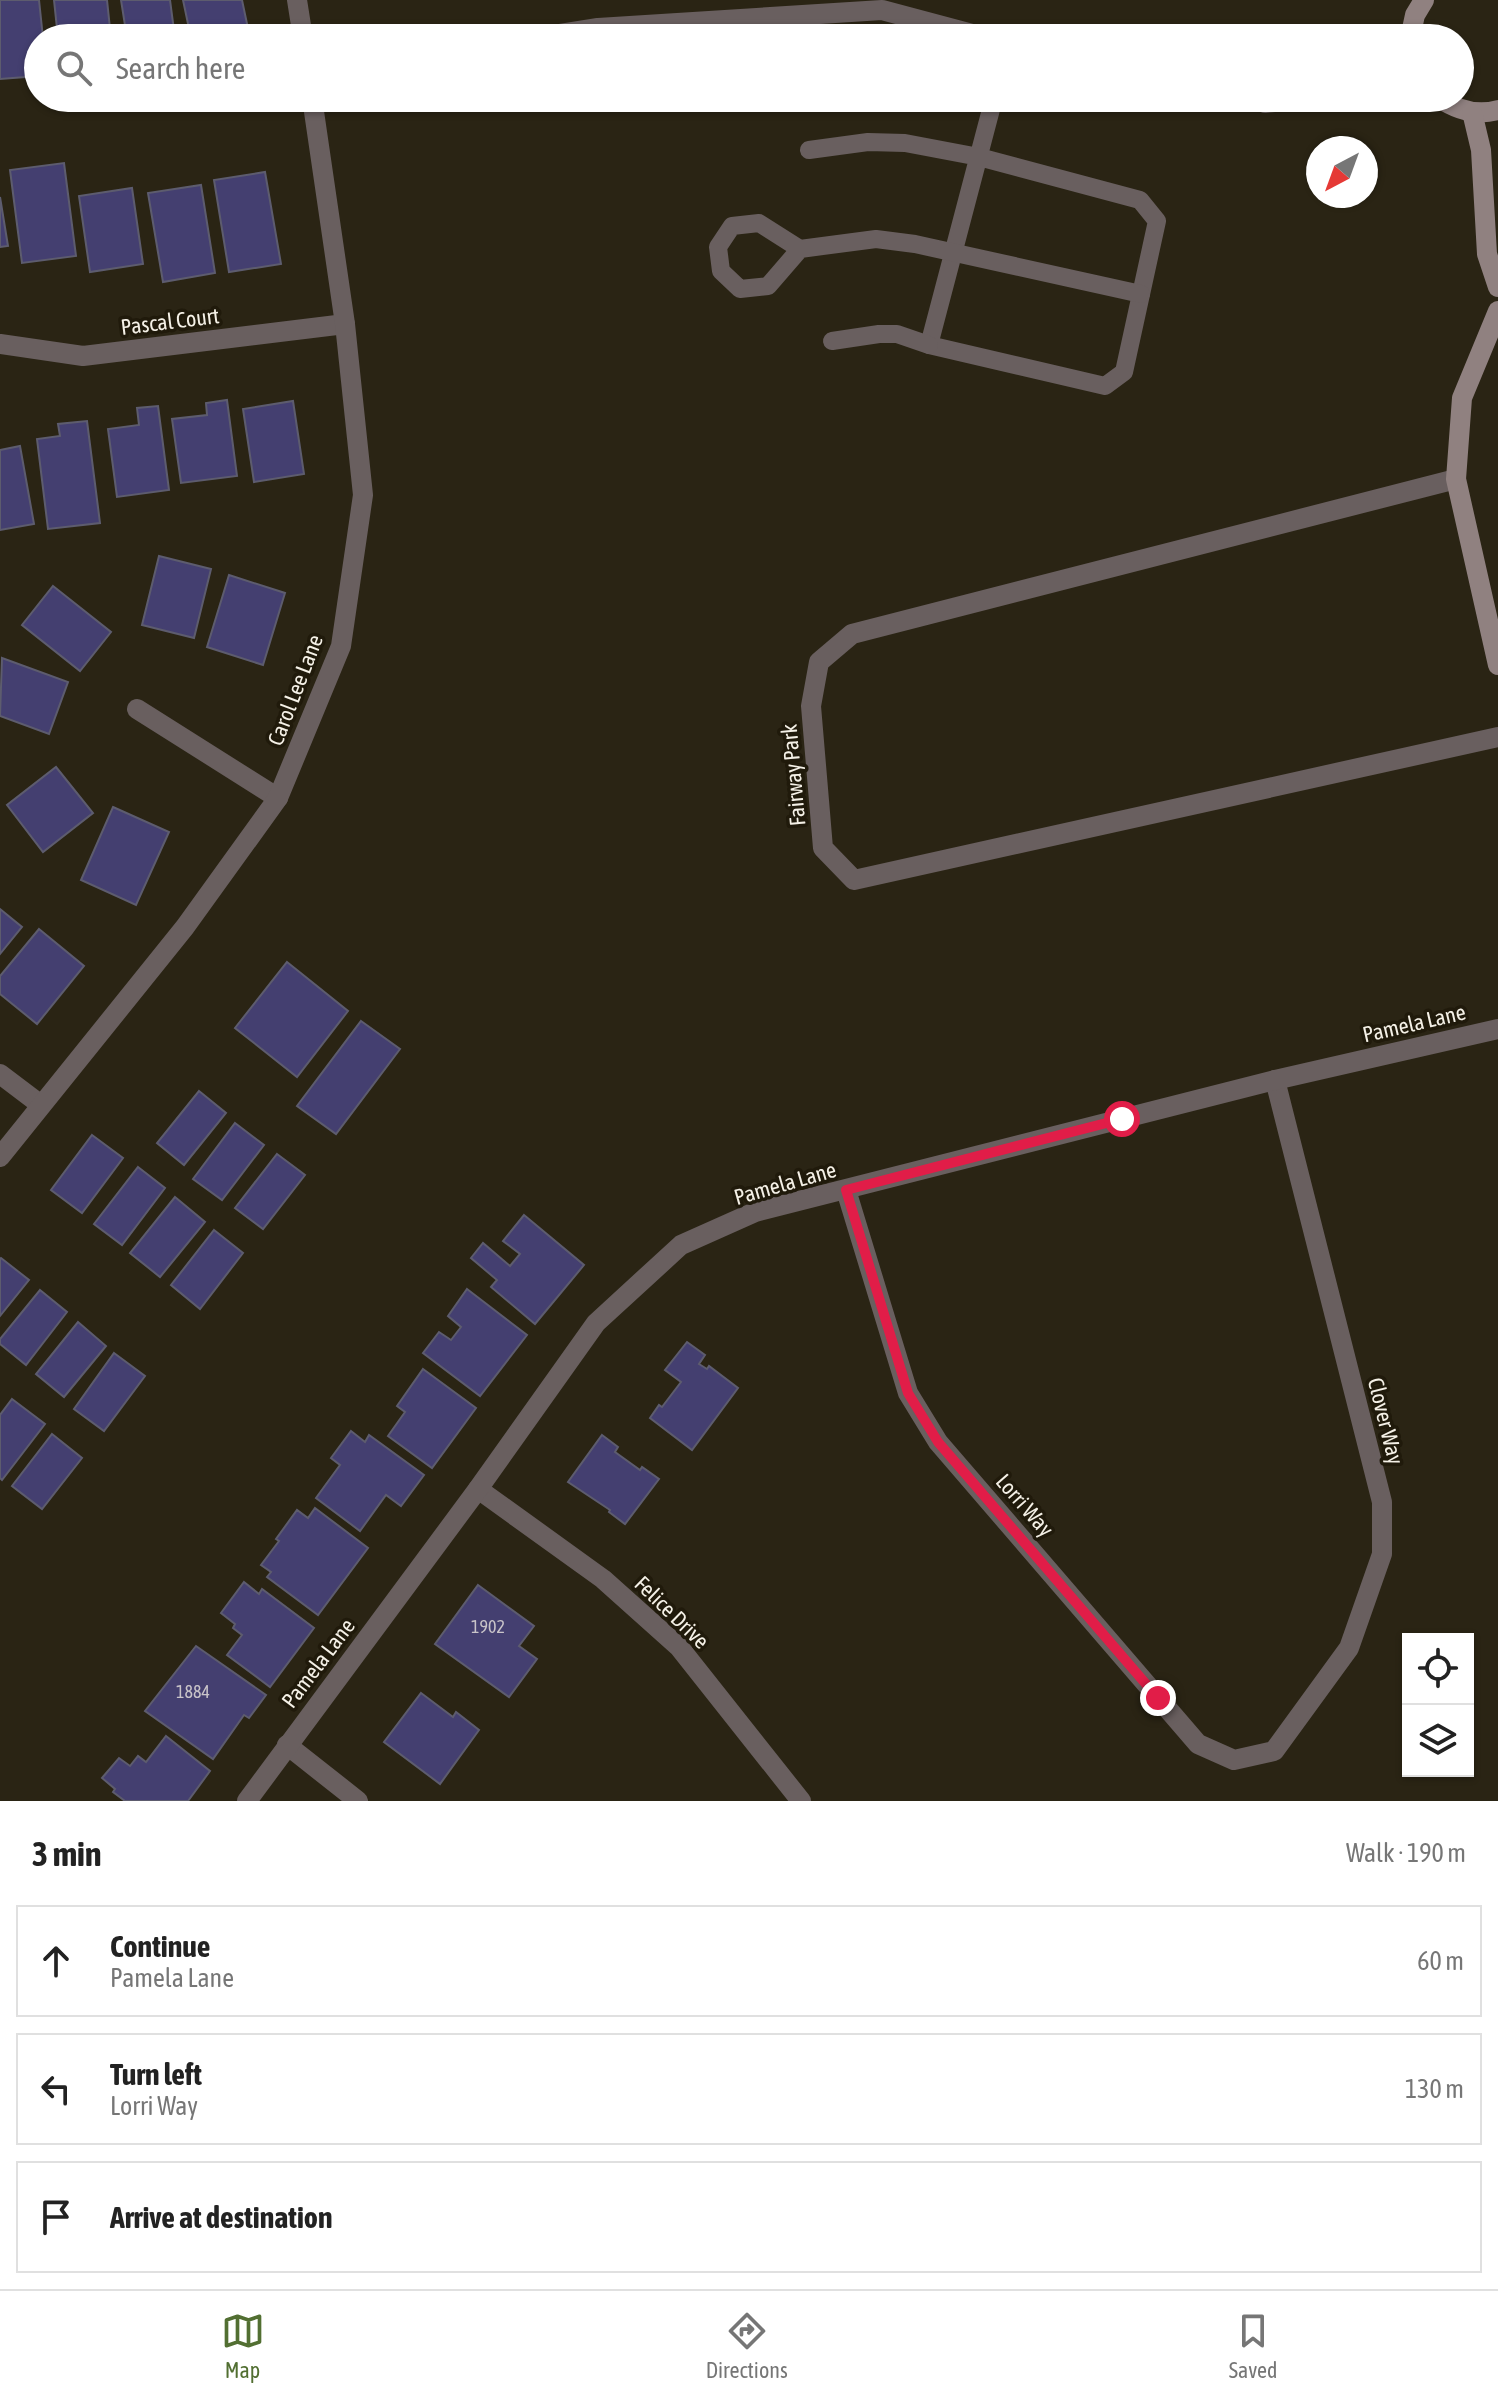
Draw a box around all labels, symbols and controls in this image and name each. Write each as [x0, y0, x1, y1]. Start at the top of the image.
search box [24, 24, 1474, 112]
icon: search [52, 46, 96, 90]
text: Search here [116, 51, 245, 85]
north arrow [1306, 136, 1378, 208]
street label: Pascal Court [119, 302, 221, 340]
street label: Carol Lee Lane [262, 631, 328, 749]
street label: Fairway Park [776, 723, 810, 827]
street label: Pamela Lane [1360, 999, 1468, 1047]
route start [1104, 1101, 1140, 1137]
street label: Pamela Lane [731, 1156, 839, 1210]
street label: Clover Way [1363, 1375, 1409, 1467]
street label: Lorri Way [991, 1468, 1059, 1542]
street label: Felice Drive [629, 1570, 715, 1654]
street label: Pamela Lane [276, 1613, 360, 1713]
house number: 1902 [471, 1616, 505, 1637]
map controls [1402, 1633, 1474, 1777]
button: locate [1402, 1633, 1474, 1705]
route end [1140, 1680, 1176, 1716]
house number: 1884 [176, 1681, 210, 1702]
button: layers [1402, 1705, 1474, 1777]
text: 3 min [32, 1834, 101, 1873]
text: Walk · 190 m [1346, 1838, 1466, 1868]
text: Continue [110, 1929, 210, 1963]
icon: ahead [34, 1939, 78, 1983]
text: 60 m [1417, 1946, 1464, 1976]
text: Pamela Lane [110, 1963, 234, 1993]
text: Turn left [110, 2057, 202, 2091]
icon: left [34, 2067, 78, 2111]
text: 130 m [1405, 2074, 1464, 2104]
text: Lorri Way [110, 2091, 198, 2121]
icon: arrive [34, 2195, 78, 2239]
text: Arrive at destination [110, 2200, 332, 2234]
tab: Map [221, 2309, 265, 2383]
tab: Directions [706, 2309, 788, 2383]
tab: Saved [1229, 2309, 1277, 2383]

